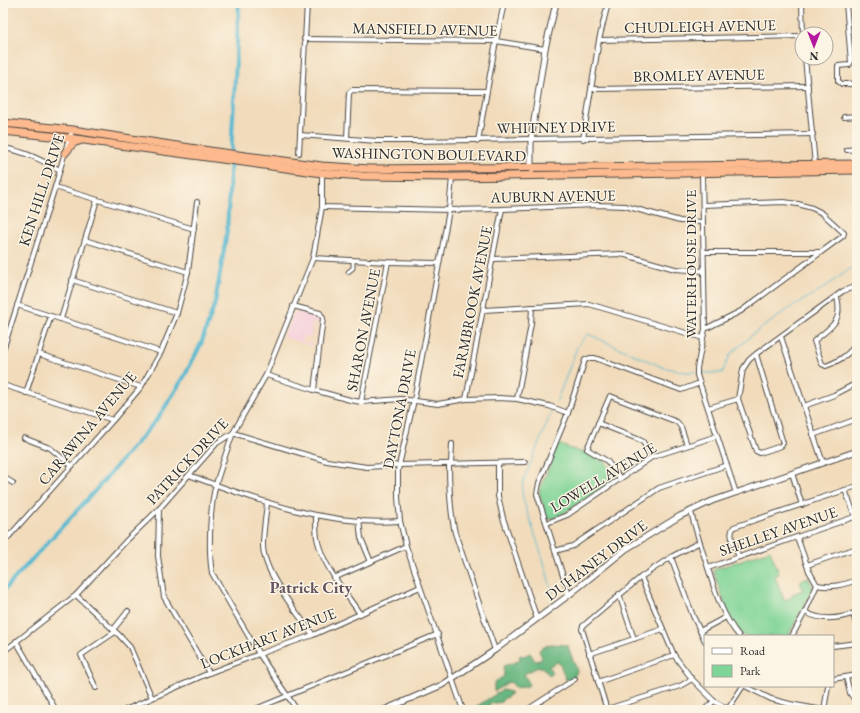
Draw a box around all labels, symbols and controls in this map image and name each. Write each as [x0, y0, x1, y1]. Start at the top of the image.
street label: CHUDLEIGH AVENUE [624, 15, 777, 37]
street label: MANSFIELD AVENUE [352, 18, 498, 40]
north arrow [794, 26, 834, 66]
text: N [809, 49, 818, 63]
street label: BROMLEY AVENUE [633, 64, 765, 86]
street label: WHITNEY DRIVE [496, 116, 616, 138]
street label: KEN HILL DRIVE [14, 131, 68, 249]
street label: WASHINGTON BOULEVARD [332, 143, 526, 165]
street label: AUBURN AVENUE [489, 185, 616, 207]
street label: WATERHOUSE DRIVE [681, 189, 700, 338]
street label: FARMBROOK AVENUE [448, 224, 496, 380]
street label: SHARON AVENUE [342, 266, 384, 393]
street label: DAYTONA DRIVE [378, 347, 420, 470]
street label: CARAWINA AVENUE [34, 367, 141, 489]
street label: PATRICK DRIVE [142, 413, 232, 508]
street label: LOWELL AVENUE [546, 438, 660, 516]
street label: SHELLEY AVENUE [717, 502, 840, 560]
street label: DUHANEY DRIVE [541, 515, 651, 604]
district label: Patrick City [270, 577, 352, 598]
street label: LOCKHART AVENUE [197, 603, 339, 673]
legend [704, 635, 834, 687]
text: Road [740, 643, 766, 659]
text: Park [740, 663, 761, 679]

